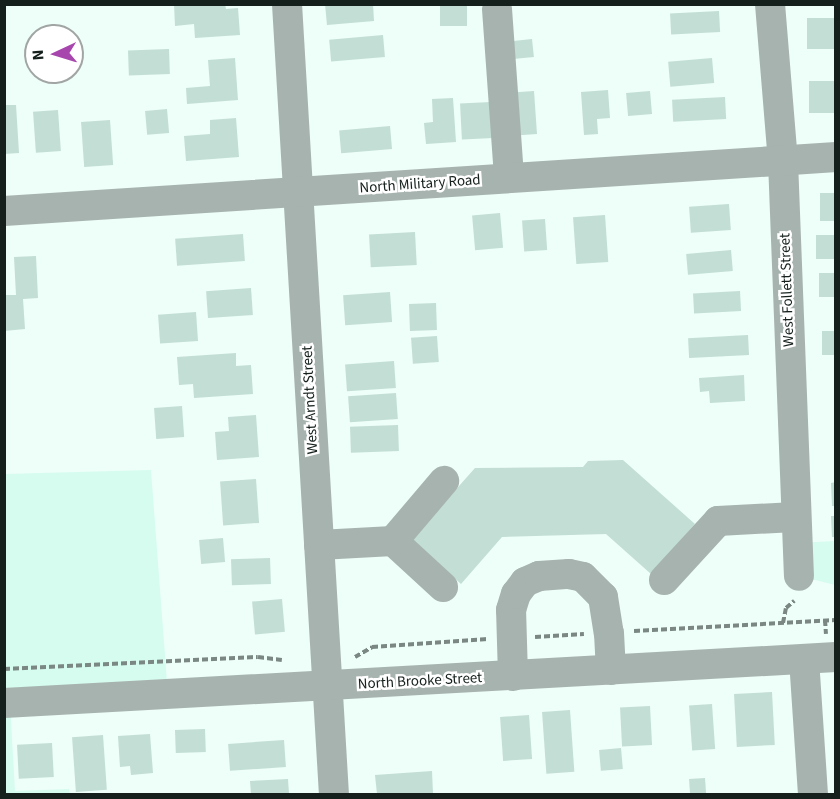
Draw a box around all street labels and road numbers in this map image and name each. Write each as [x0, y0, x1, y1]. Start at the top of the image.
street label: North Military Road [359, 171, 481, 197]
street label: West Follett Street [776, 233, 798, 347]
street label: West Arndt Street [298, 345, 322, 455]
street label: North Brooke Street [357, 669, 483, 693]

